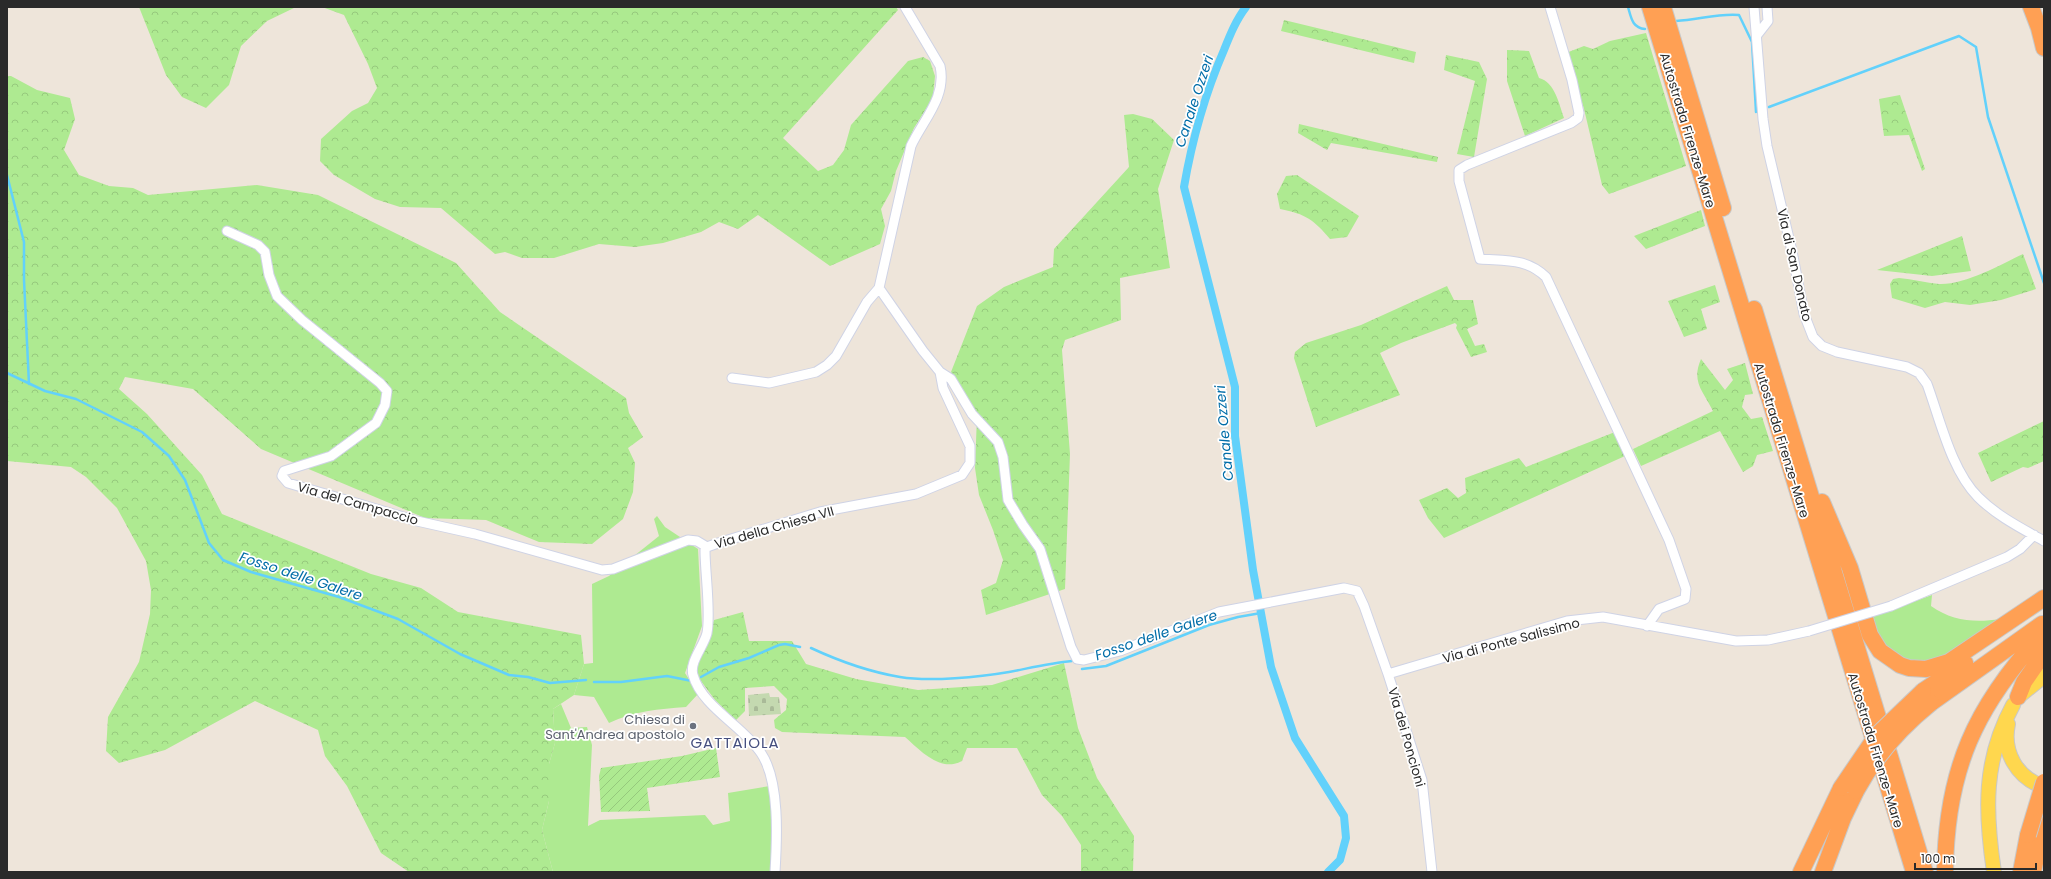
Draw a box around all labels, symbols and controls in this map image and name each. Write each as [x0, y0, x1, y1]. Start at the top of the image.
street label: Autostrada Firenze-Mare [1655, 50, 1720, 210]
water label: Canale Ozzeri [1170, 52, 1219, 150]
street label: Via di San Donato [1772, 207, 1817, 324]
street label: Autostrada Firenze-Mare [1749, 360, 1814, 520]
water label: Canale Ozzeri [1210, 384, 1238, 482]
street label: Via del Campaccio [295, 477, 420, 530]
street label: Via della Chiesa VII [712, 501, 836, 554]
water label: Fosso delle Galere [237, 547, 365, 605]
water label: Fosso delle Galere [1092, 605, 1220, 665]
street label: Via di Ponte Salissimo [1440, 613, 1582, 668]
street label: Autostrada Firenze-Mare [1843, 670, 1908, 830]
street label: Via dei Poncioni [1383, 685, 1430, 789]
place label: Chiesa di Sant'Andrea apostolo [545, 710, 685, 744]
marker: Chiesa di Sant'Andrea apostolo [688, 721, 698, 731]
district label: GATTAIOLA [690, 732, 780, 753]
scale bar [1915, 845, 2036, 871]
text: 100 m [1921, 850, 1955, 867]

